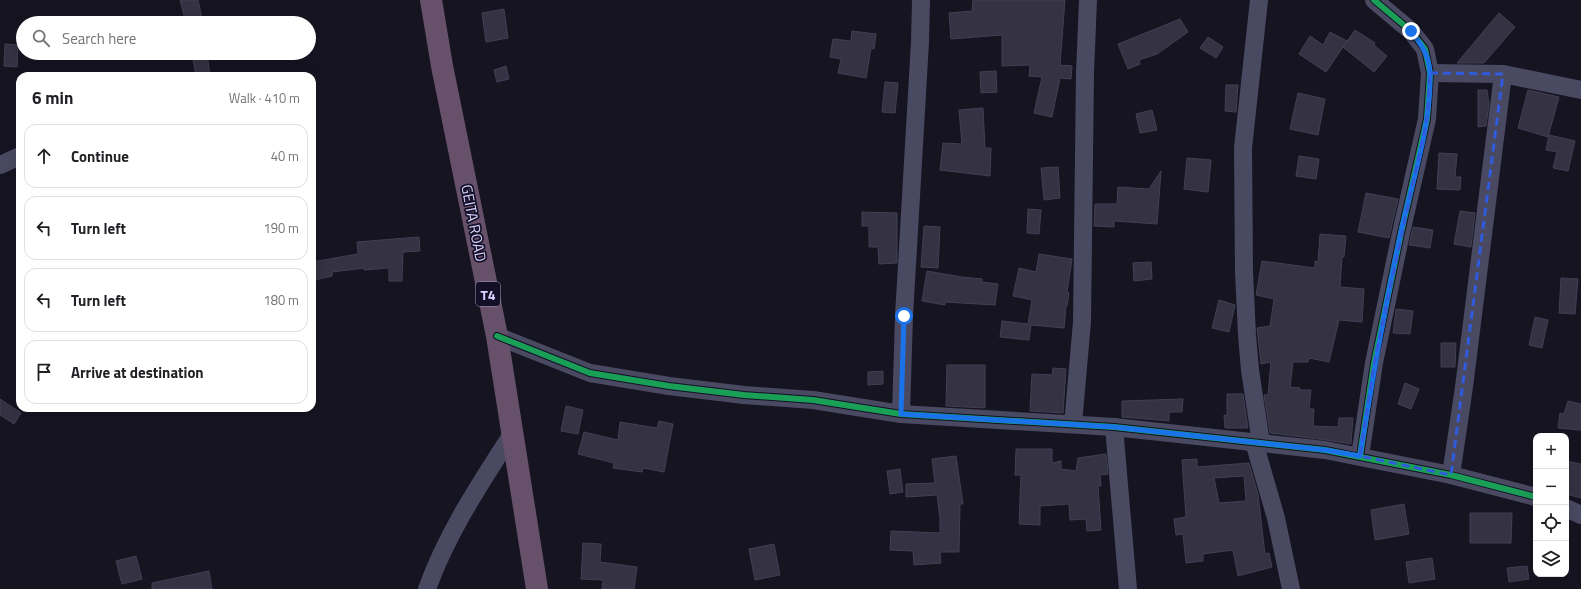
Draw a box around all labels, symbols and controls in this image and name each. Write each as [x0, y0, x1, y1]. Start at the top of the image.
search box [16, 16, 316, 60]
route end [1402, 22, 1420, 40]
icon: search [30, 27, 52, 49]
text: Search here [62, 27, 136, 50]
text: 6 min [32, 85, 73, 111]
text: Walk · 410 m [229, 88, 300, 108]
icon: ahead [33, 145, 55, 167]
text: Continue [71, 145, 129, 168]
text: 40 m [271, 146, 299, 166]
street label: GEITA ROAD [455, 182, 493, 264]
icon: left [33, 217, 55, 239]
text: Turn left [71, 217, 126, 240]
text: 190 m [263, 218, 299, 238]
road number: T4 [476, 282, 500, 306]
icon: left [33, 289, 55, 311]
text: Turn left [71, 289, 126, 312]
text: 180 m [263, 290, 299, 310]
route start [895, 307, 913, 325]
icon: arrive [33, 361, 55, 383]
text: Arrive at destination [71, 361, 204, 384]
map controls [1533, 433, 1569, 577]
button: + [1533, 433, 1569, 469]
button: − [1533, 469, 1569, 505]
button: locate [1533, 505, 1569, 541]
button: layers [1533, 541, 1569, 577]

